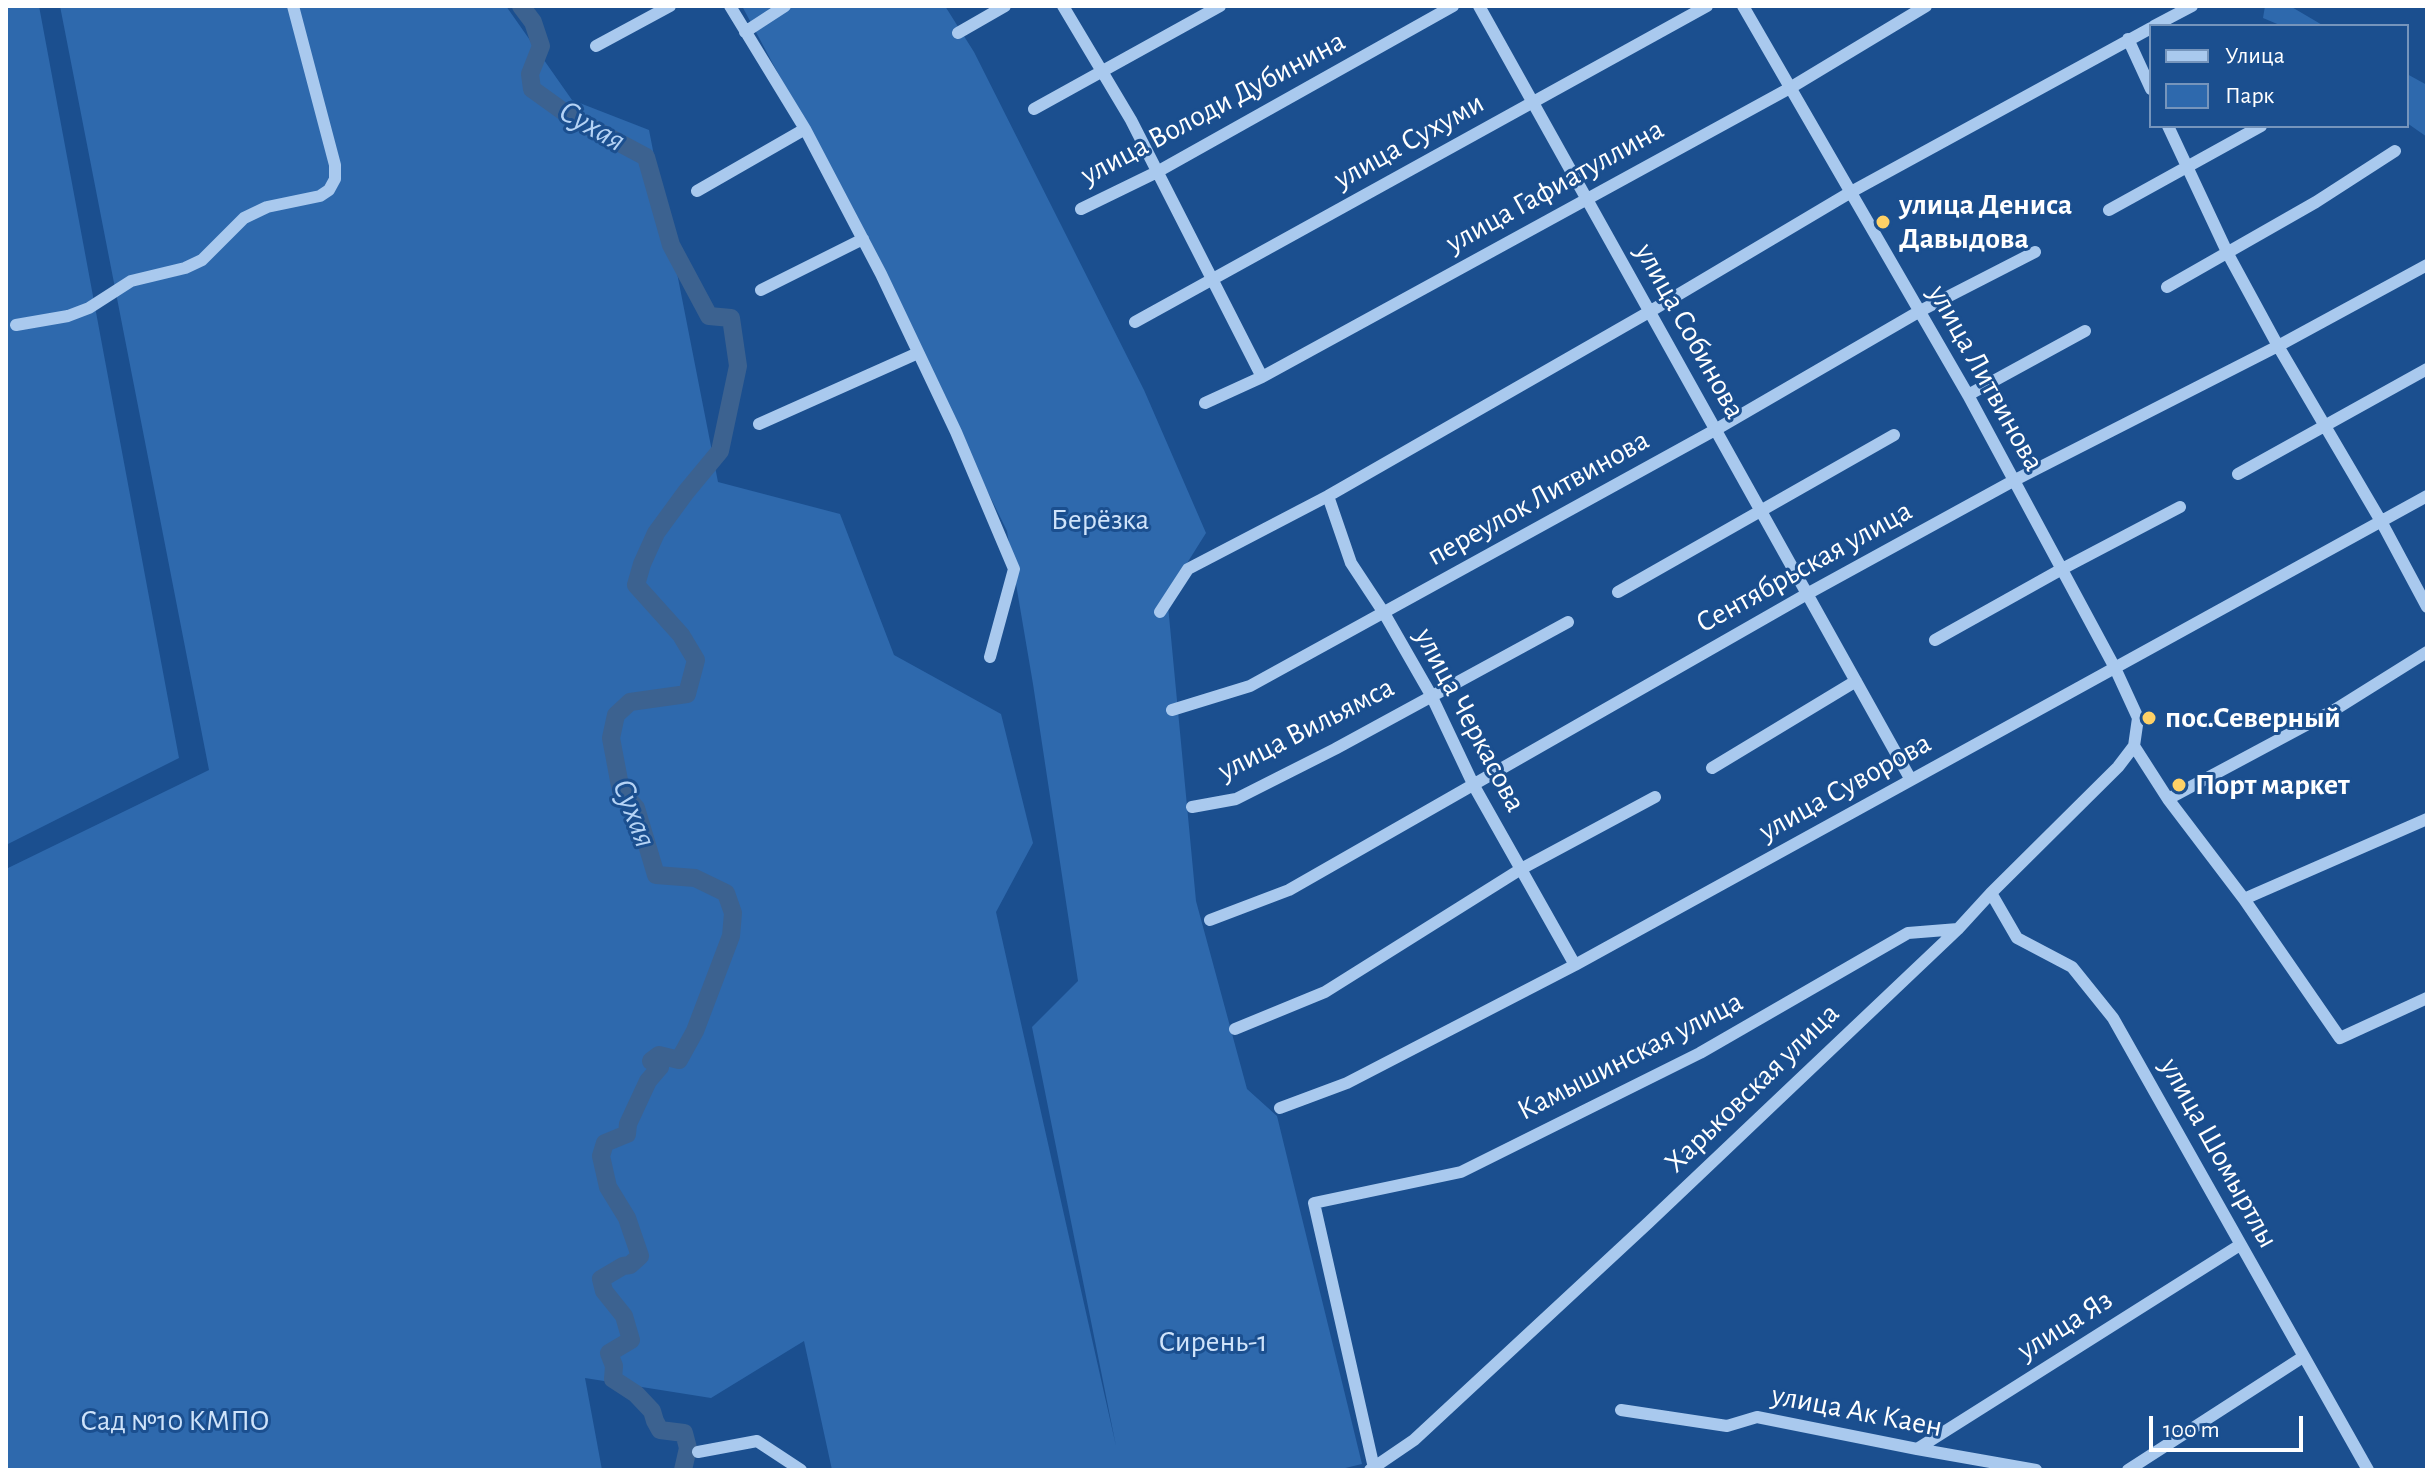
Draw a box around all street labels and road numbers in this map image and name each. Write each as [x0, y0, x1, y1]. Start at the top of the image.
street label: улица Володи Дубинина [1075, 23, 1351, 193]
street label: улица Сухуми [1328, 85, 1490, 197]
street label: улица Гафиатуллина [1440, 111, 1670, 261]
street label: улица Собинова [1627, 237, 1753, 425]
street label: улица Литвинова [1920, 279, 2052, 477]
street label: переулок Литвинова [1421, 422, 1655, 574]
street label: Сентябрьская улица [1690, 493, 1918, 641]
street label: улица Черкасова [1406, 622, 1534, 818]
street label: улица Вильямса [1212, 669, 1400, 789]
street label: улица Суворова [1753, 725, 1937, 849]
street label: Камышинская улица [1511, 984, 1749, 1128]
street label: Харьковская улица [1657, 996, 1847, 1180]
street label: улица Шомыртлы [2152, 1052, 2286, 1254]
street label: улица Яз [2011, 1282, 2119, 1368]
street label: улица Ак Каен [1769, 1377, 1945, 1445]

